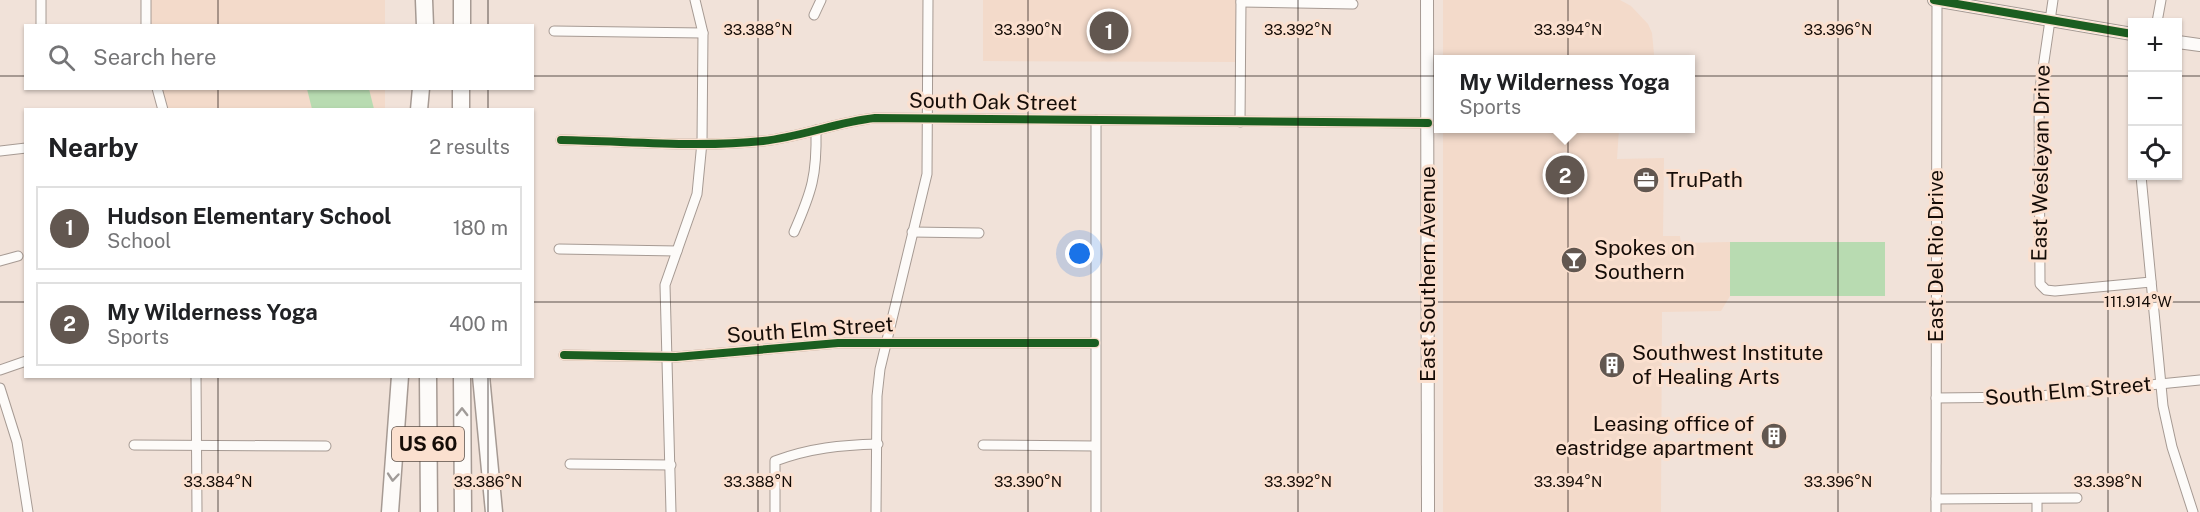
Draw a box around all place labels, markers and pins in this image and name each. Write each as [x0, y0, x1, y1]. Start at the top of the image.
pin: 1 [1090, 9, 1128, 54]
pin: 2 [1546, 152, 1584, 198]
office icon: TruPath [1631, 165, 1661, 195]
place label: TruPath [1666, 167, 1743, 192]
place label: Spokes on Southern [1594, 235, 1695, 284]
bar icon: Spokes on Southern [1559, 245, 1589, 275]
place label: Southwest Institute of Healing Arts [1632, 340, 1823, 389]
building icon: Southwest Institute of Healing Arts [1597, 350, 1627, 380]
place label: Leasing office of eastridge apartment [1555, 411, 1754, 460]
building icon: Leasing office of eastridge apartment [1759, 421, 1789, 451]

